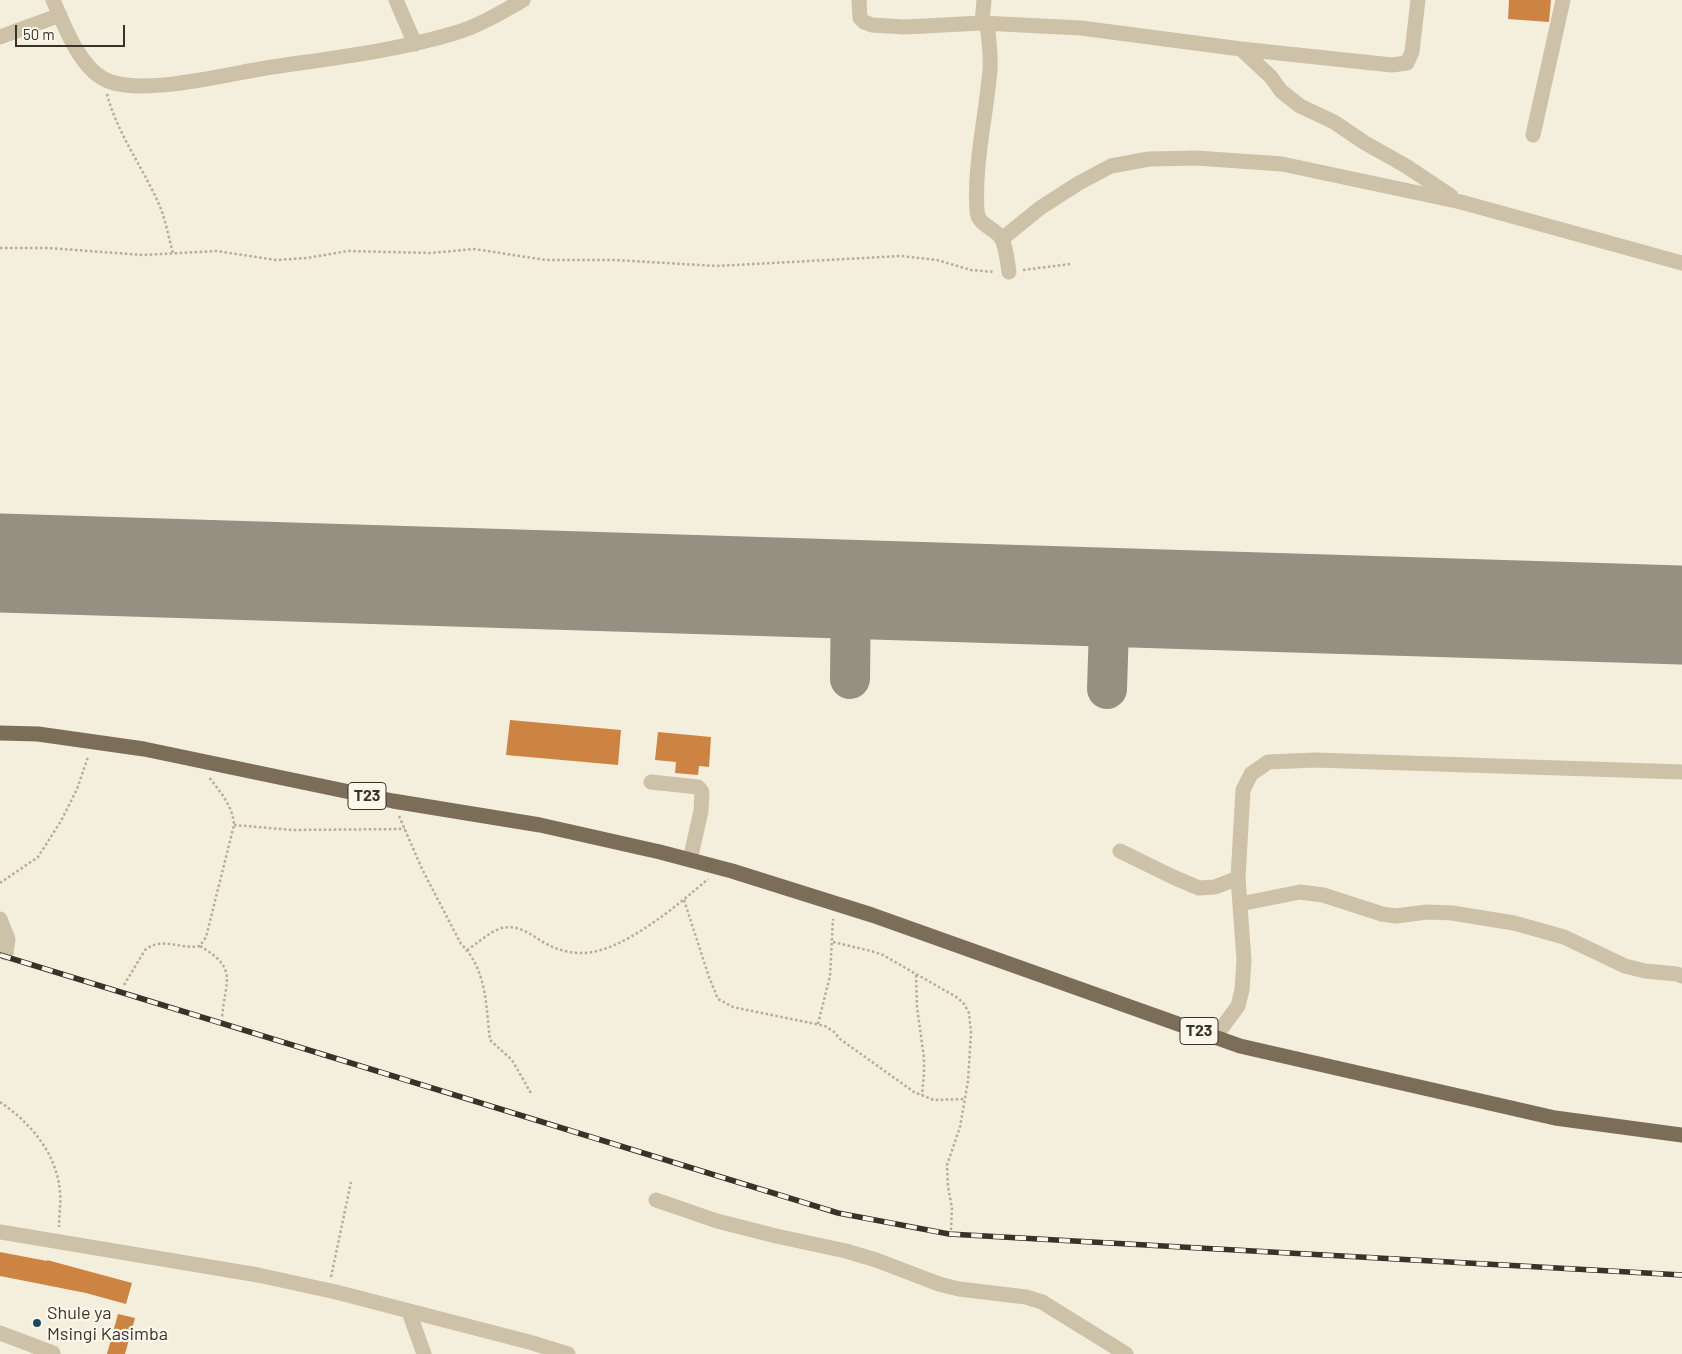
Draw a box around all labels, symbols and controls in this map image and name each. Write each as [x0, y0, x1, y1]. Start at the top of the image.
scale bar [18, 15, 128, 47]
text: 50 m [23, 25, 55, 43]
road number: T23 [348, 782, 386, 809]
road number: T23 [1180, 1018, 1218, 1044]
place label: Shule ya Msingi Kasimba [47, 1302, 168, 1345]
marker: Shule ya Msingi Kasimba [31, 1317, 43, 1329]

